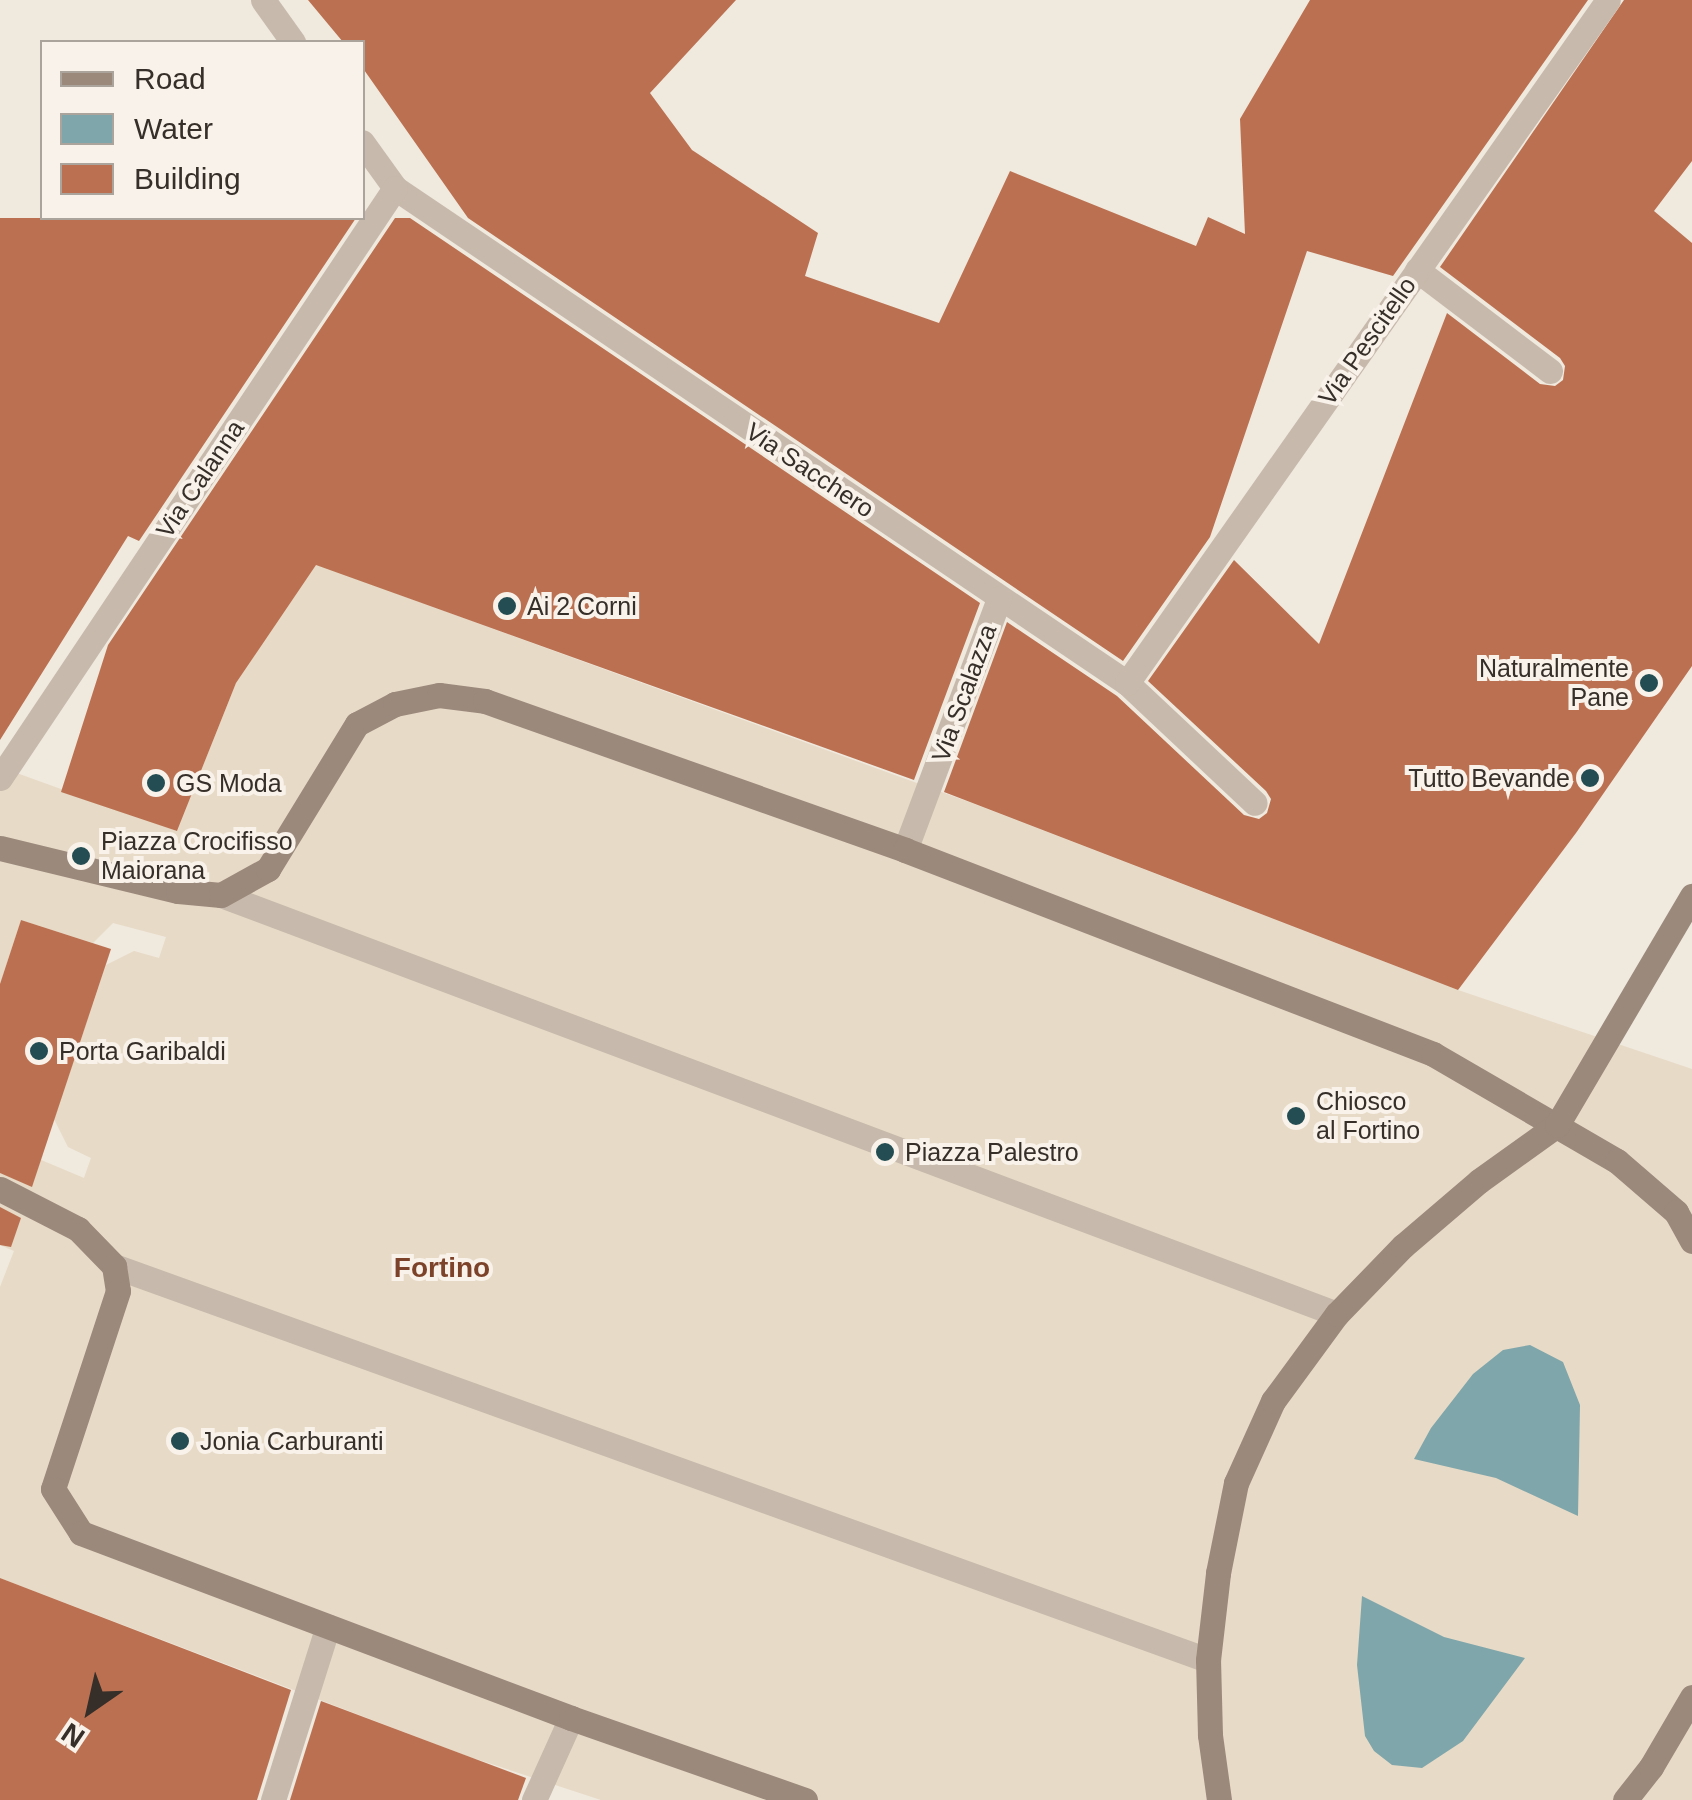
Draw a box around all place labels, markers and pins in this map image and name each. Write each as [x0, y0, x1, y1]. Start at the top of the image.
place label: Ai 2 Corni [527, 591, 637, 621]
marker: Ai 2 Corni [496, 595, 518, 617]
place label: Naturalmente Pane [1479, 654, 1629, 713]
marker: Naturalmente Pane [1638, 672, 1660, 694]
place label: Tutto Bevande [1408, 763, 1570, 793]
marker: Tutto Bevande [1579, 767, 1601, 789]
place label: GS Moda [176, 768, 282, 798]
marker: GS Moda [145, 772, 167, 794]
place label: Piazza Crocifisso Maiorana [101, 827, 293, 886]
marker: Piazza Crocifisso Maiorana [70, 845, 92, 867]
place label: Porta Garibaldi [59, 1036, 226, 1066]
marker: Porta Garibaldi [28, 1040, 50, 1062]
place label: Chiosco al Fortino [1316, 1087, 1420, 1146]
marker: Chiosco al Fortino [1285, 1105, 1307, 1127]
place label: Piazza Palestro [905, 1137, 1079, 1167]
marker: Piazza Palestro [874, 1141, 896, 1163]
place label: Jonia Carburanti [200, 1426, 383, 1456]
marker: Jonia Carburanti [169, 1430, 191, 1452]

